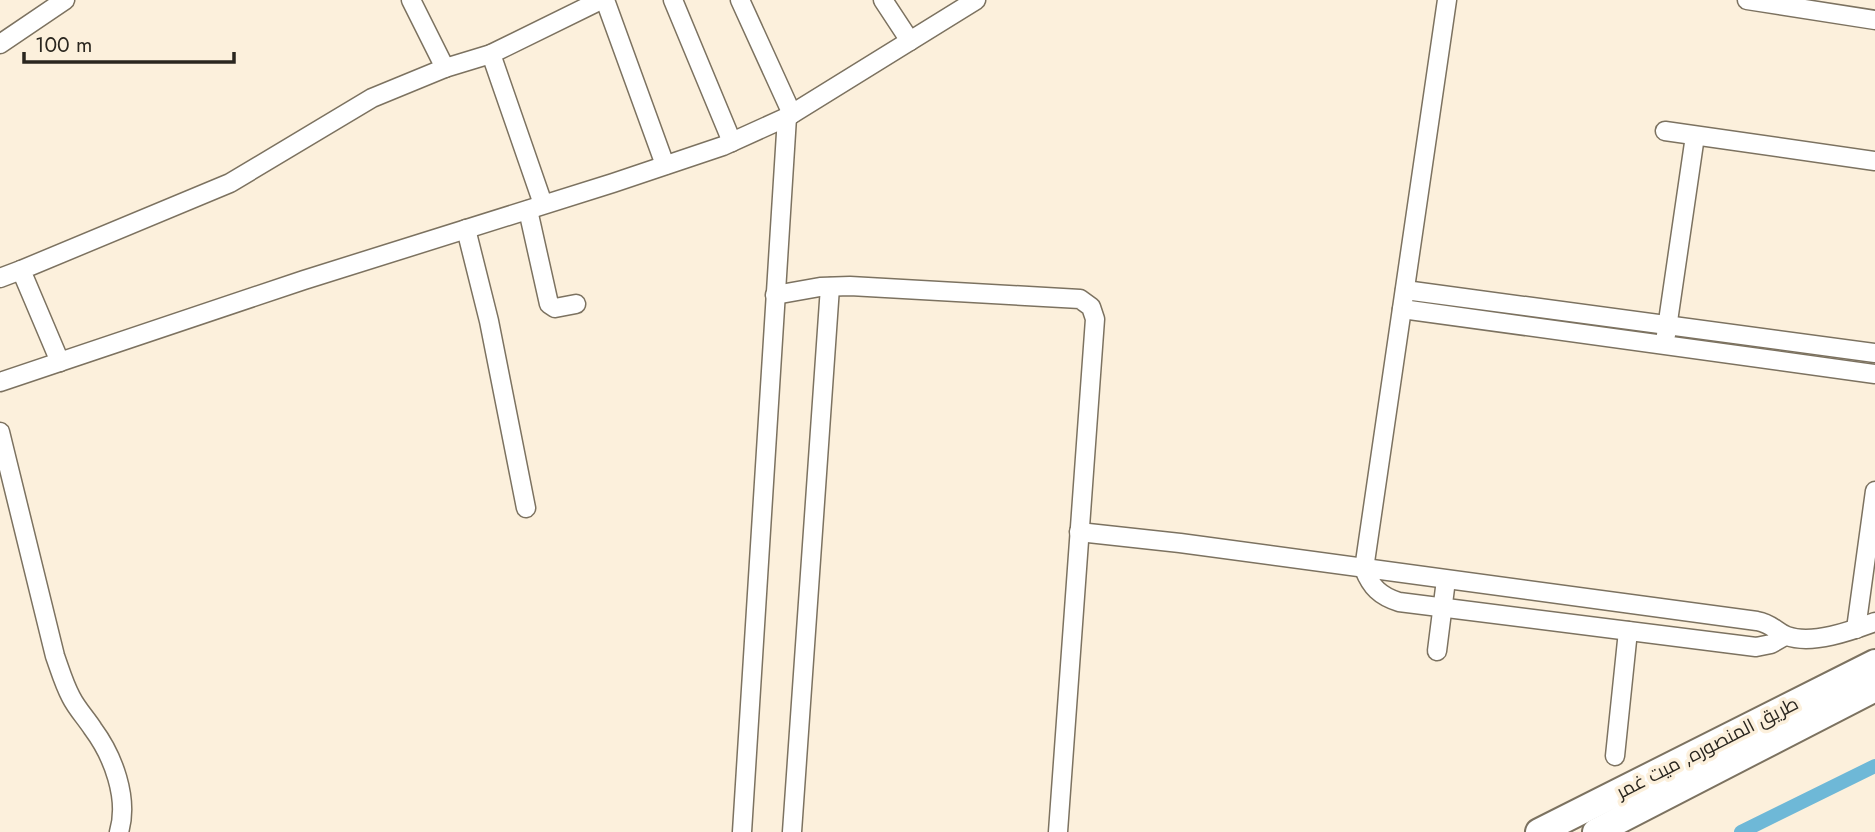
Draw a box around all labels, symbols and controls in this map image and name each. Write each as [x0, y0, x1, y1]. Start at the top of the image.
scale bar [24, 21, 234, 65]
text: 100 m [35, 30, 92, 60]
street label: طريق المنصوره, ميت غمر [1610, 690, 1803, 806]

